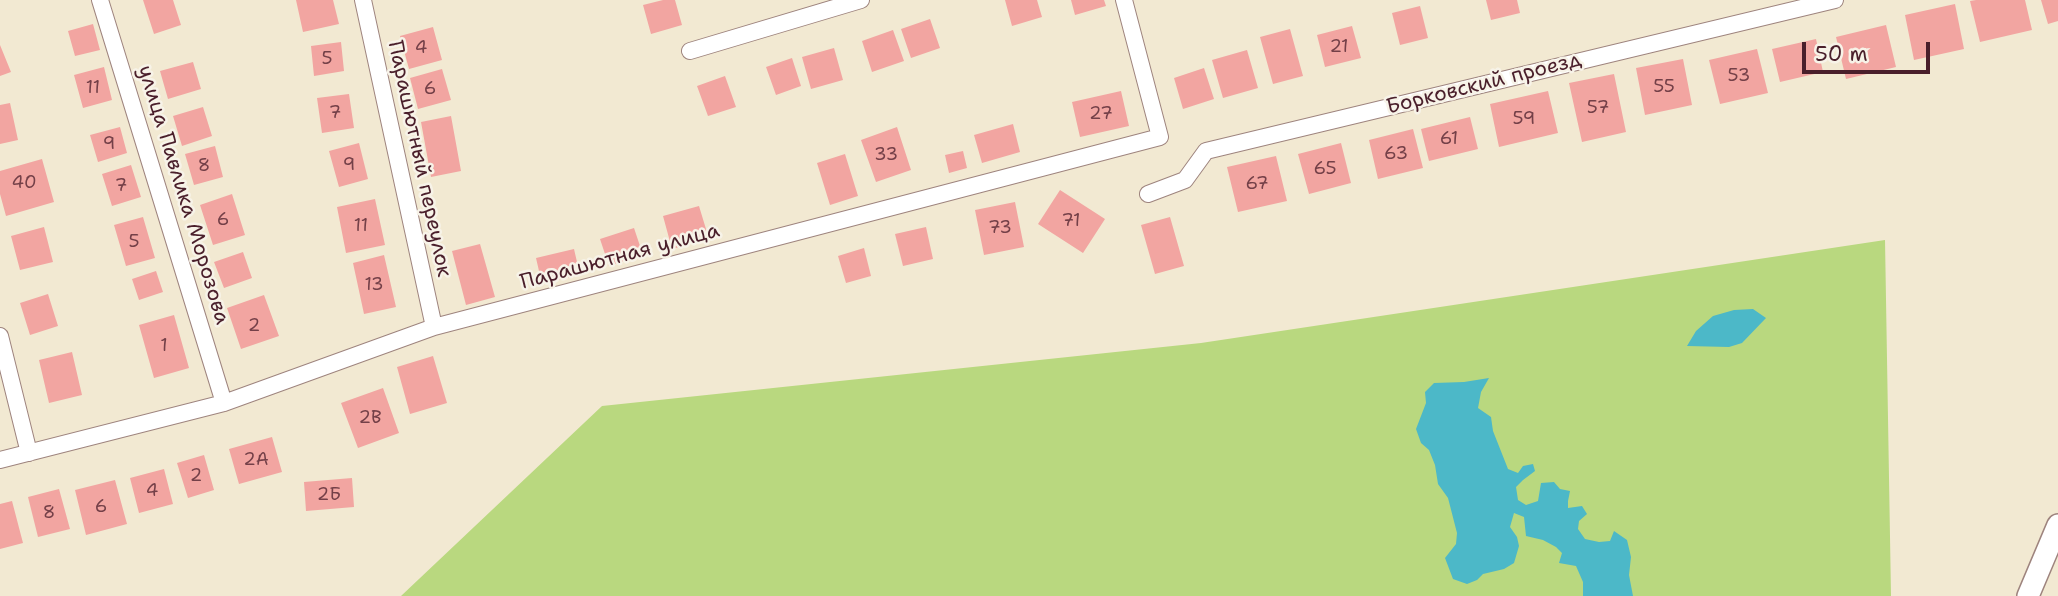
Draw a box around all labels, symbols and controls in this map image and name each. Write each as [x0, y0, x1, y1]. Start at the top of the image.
scale bar [1806, 28, 1934, 72]
house number: 21 [1329, 36, 1349, 58]
house number: 4 [415, 37, 427, 59]
street label: Парашютный переулок [382, 39, 456, 279]
text: 50 m [1815, 40, 1868, 68]
house number: 5 [321, 48, 333, 70]
street label: Борковский проезд [1384, 48, 1584, 120]
street label: улица Павлика Морозова [132, 62, 234, 328]
house number: 53 [1728, 65, 1750, 87]
house number: 55 [1653, 76, 1675, 98]
house number: 11 [86, 77, 100, 99]
house number: 6 [424, 78, 436, 100]
house number: 57 [1587, 97, 1609, 119]
house number: 7 [329, 102, 341, 124]
house number: 27 [1089, 103, 1113, 125]
house number: 59 [1513, 108, 1535, 130]
house number: 61 [1440, 128, 1458, 150]
house number: 9 [103, 133, 115, 155]
house number: 63 [1384, 143, 1408, 165]
house number: 33 [874, 144, 898, 166]
house number: 9 [343, 154, 355, 176]
house number: 8 [198, 155, 210, 177]
house number: 65 [1314, 158, 1336, 180]
house number: 40 [11, 172, 37, 194]
house number: 67 [1245, 173, 1269, 195]
house number: 7 [115, 175, 127, 197]
house number: 6 [217, 209, 229, 231]
house number: 71 [1061, 210, 1081, 232]
house number: 11 [354, 215, 368, 237]
house number: 73 [988, 217, 1012, 239]
street label: Парашютная улица [518, 218, 722, 296]
house number: 5 [128, 231, 140, 253]
house number: 13 [364, 274, 384, 296]
house number: 2 [248, 315, 260, 337]
house number: 1 [160, 335, 168, 357]
house number: 2В [358, 407, 382, 429]
house number: 2А [243, 449, 269, 471]
house number: 2 [190, 465, 202, 487]
house number: 4 [146, 480, 158, 502]
house number: 2Б [317, 484, 341, 506]
house number: 6 [95, 496, 107, 518]
house number: 8 [43, 502, 55, 524]

